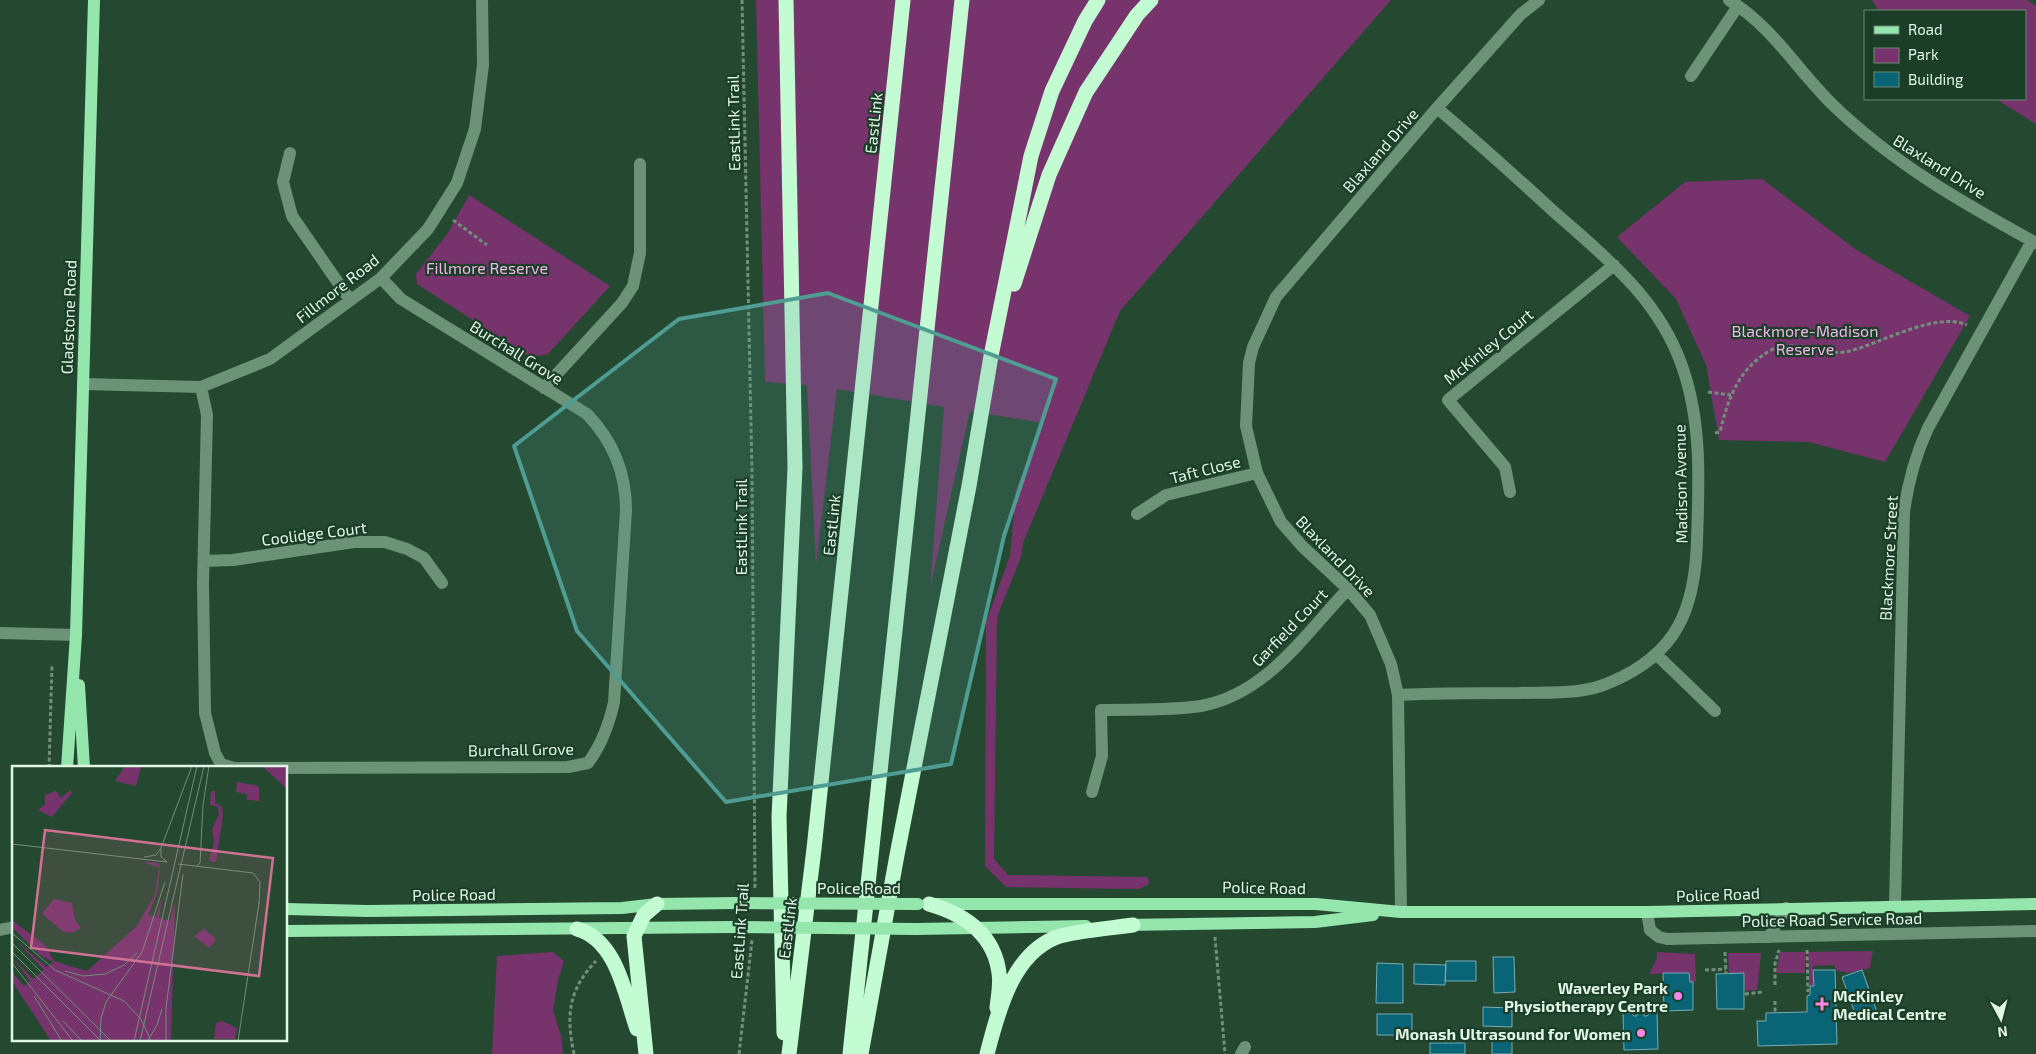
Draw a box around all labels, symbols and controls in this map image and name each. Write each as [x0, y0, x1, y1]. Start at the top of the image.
legend [1864, 10, 2026, 100]
text: Road [1908, 20, 1943, 38]
text: Park [1908, 45, 1939, 63]
text: Building [1908, 70, 1964, 88]
street label: EastLink Trail [723, 74, 743, 171]
street label: EastLink [860, 91, 886, 155]
street label: Blaxland Drive [1338, 104, 1422, 196]
street label: Blaxland Drive [1890, 130, 1990, 202]
street label: Fillmore Road [292, 250, 382, 326]
park label: Fillmore Reserve [426, 258, 548, 277]
street label: Gladstone Road [57, 260, 79, 374]
street label: McKinley Court [1440, 304, 1536, 388]
street label: Burchall Grove [467, 316, 567, 388]
park label: Blackmore-Madison Reserve [1732, 321, 1878, 358]
street label: Madison Avenue [1669, 424, 1691, 544]
street label: Taft Close [1168, 451, 1242, 487]
street label: EastLink Trail [731, 479, 750, 575]
street label: EastLink [818, 493, 844, 557]
street label: Blackmore Street [1875, 495, 1901, 621]
street label: Blaxland Drive [1293, 511, 1379, 601]
street label: Coolidge Court [260, 517, 368, 549]
street label: Garfield Court [1247, 584, 1331, 670]
street label: Burchall Grove [468, 739, 574, 759]
inset map [12, 766, 288, 1042]
street label: Police Road [1222, 877, 1306, 897]
street label: Police Road [817, 878, 901, 897]
street label: EastLink Trail [726, 882, 752, 980]
street label: Police Road [1676, 883, 1760, 905]
street label: Police Road [412, 884, 496, 904]
street label: EastLink [774, 896, 800, 960]
street label: Police Road Service Road [1742, 908, 1922, 930]
place label: Waverley Park Physiotherapy Centre [1504, 978, 1668, 1016]
place label: McKinley Medical Centre [1833, 986, 1947, 1023]
marker: Waverley Park Physiotherapy Centre [1672, 990, 1684, 1002]
north arrow [1976, 994, 2026, 1044]
marker: McKinley Medical Centre [1815, 997, 1829, 1011]
text: N [1997, 1023, 2009, 1041]
place label: Monash Ultrasound for Women [1395, 1024, 1631, 1043]
marker: Monash Ultrasound for Women [1635, 1027, 1647, 1039]

